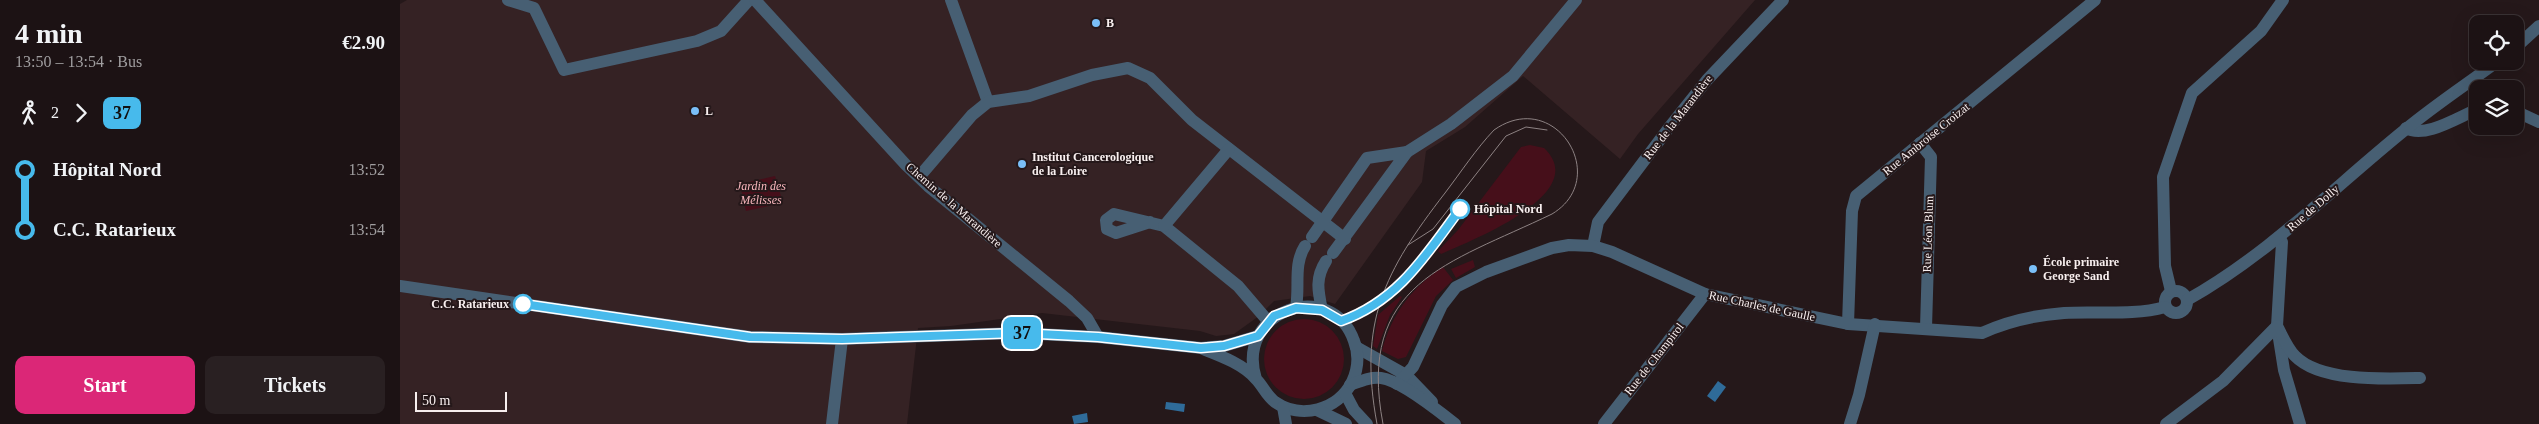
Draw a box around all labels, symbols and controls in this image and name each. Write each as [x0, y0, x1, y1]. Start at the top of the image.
map controls [2469, 15, 2524, 135]
button: locate [2469, 15, 2524, 70]
place label: B [1106, 16, 1114, 30]
marker: B [1090, 17, 1102, 29]
text: 4 min [15, 18, 83, 49]
text: €2.90 [342, 32, 385, 53]
text: 13:50 – 13:54 · Bus [15, 53, 142, 70]
street label: Rue de la Marandière [1641, 72, 1715, 162]
button: layers [2469, 80, 2524, 135]
icon: walk [15, 99, 43, 127]
icon: forward [67, 99, 95, 127]
street label: Rue Ambroise Croizat [1880, 99, 1973, 178]
text: 37 [113, 103, 131, 123]
text: 2 [51, 104, 59, 121]
place label: L [705, 104, 713, 118]
marker: L [689, 105, 701, 117]
place label: Institut Cancerologique de la Loire [1032, 150, 1154, 178]
marker: Institut Cancerologique de la Loire [1016, 158, 1028, 170]
text: Hôpital Nord [53, 159, 161, 180]
street label: Chemin de la Marandière [903, 160, 1005, 250]
text: 13:52 [349, 161, 385, 178]
park label: Jardin des Mélisses [736, 179, 786, 207]
street label: Rue de Dolly [2284, 182, 2342, 234]
street label: Rue Léon Blum [1920, 195, 1936, 273]
marker: Hôpital Nord [1450, 199, 1470, 219]
place label: Hôpital Nord [1474, 202, 1543, 216]
text: C.C. Ratarieux [53, 219, 176, 240]
text: 13:54 [349, 221, 385, 238]
place label: École primaire George Sand [2043, 255, 2120, 283]
marker: École primaire George Sand [2027, 263, 2039, 275]
street label: Rue Charles de Gaulle [1708, 288, 1816, 324]
marker: C.C. Ratarieux [513, 294, 533, 314]
place label: C.C. Ratarieux [431, 297, 509, 311]
line badge: 37 [1000, 317, 1044, 349]
street label: Rue de Champirol [1621, 319, 1687, 398]
text: 37 [1013, 323, 1031, 343]
button: Start [15, 356, 195, 414]
button: Tickets [205, 356, 385, 414]
scale bar [415, 389, 508, 412]
text: 50 m [422, 393, 450, 408]

